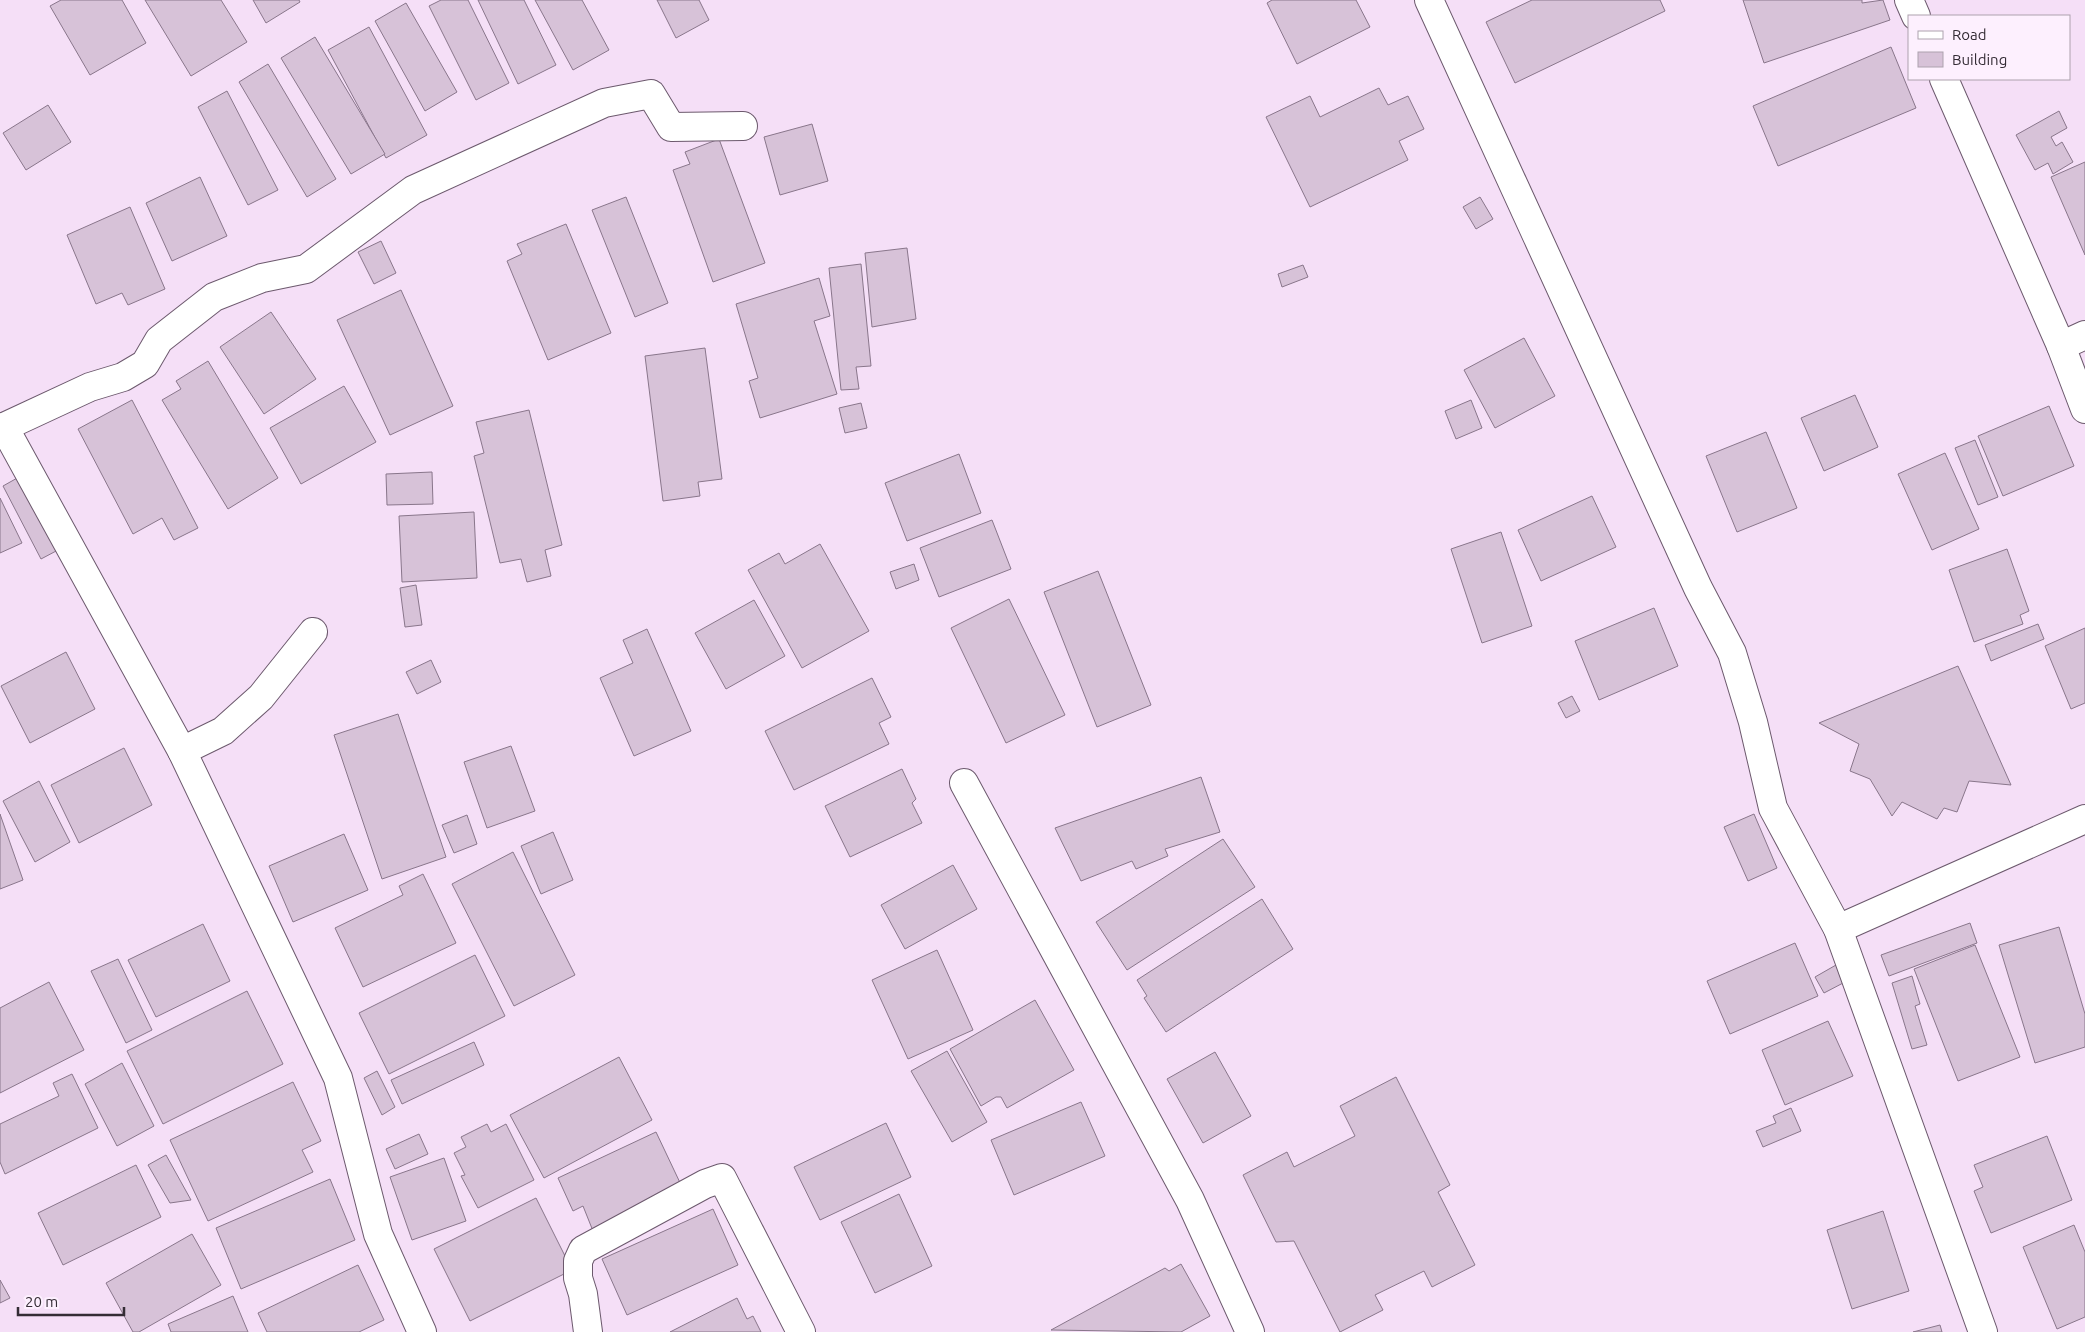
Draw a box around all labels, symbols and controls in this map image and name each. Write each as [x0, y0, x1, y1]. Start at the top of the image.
legend [1908, 15, 2070, 80]
text: Road [1952, 26, 1987, 43]
text: Building [1952, 51, 2007, 68]
scale bar [18, 1284, 124, 1316]
text: 20 m [25, 1293, 58, 1310]

